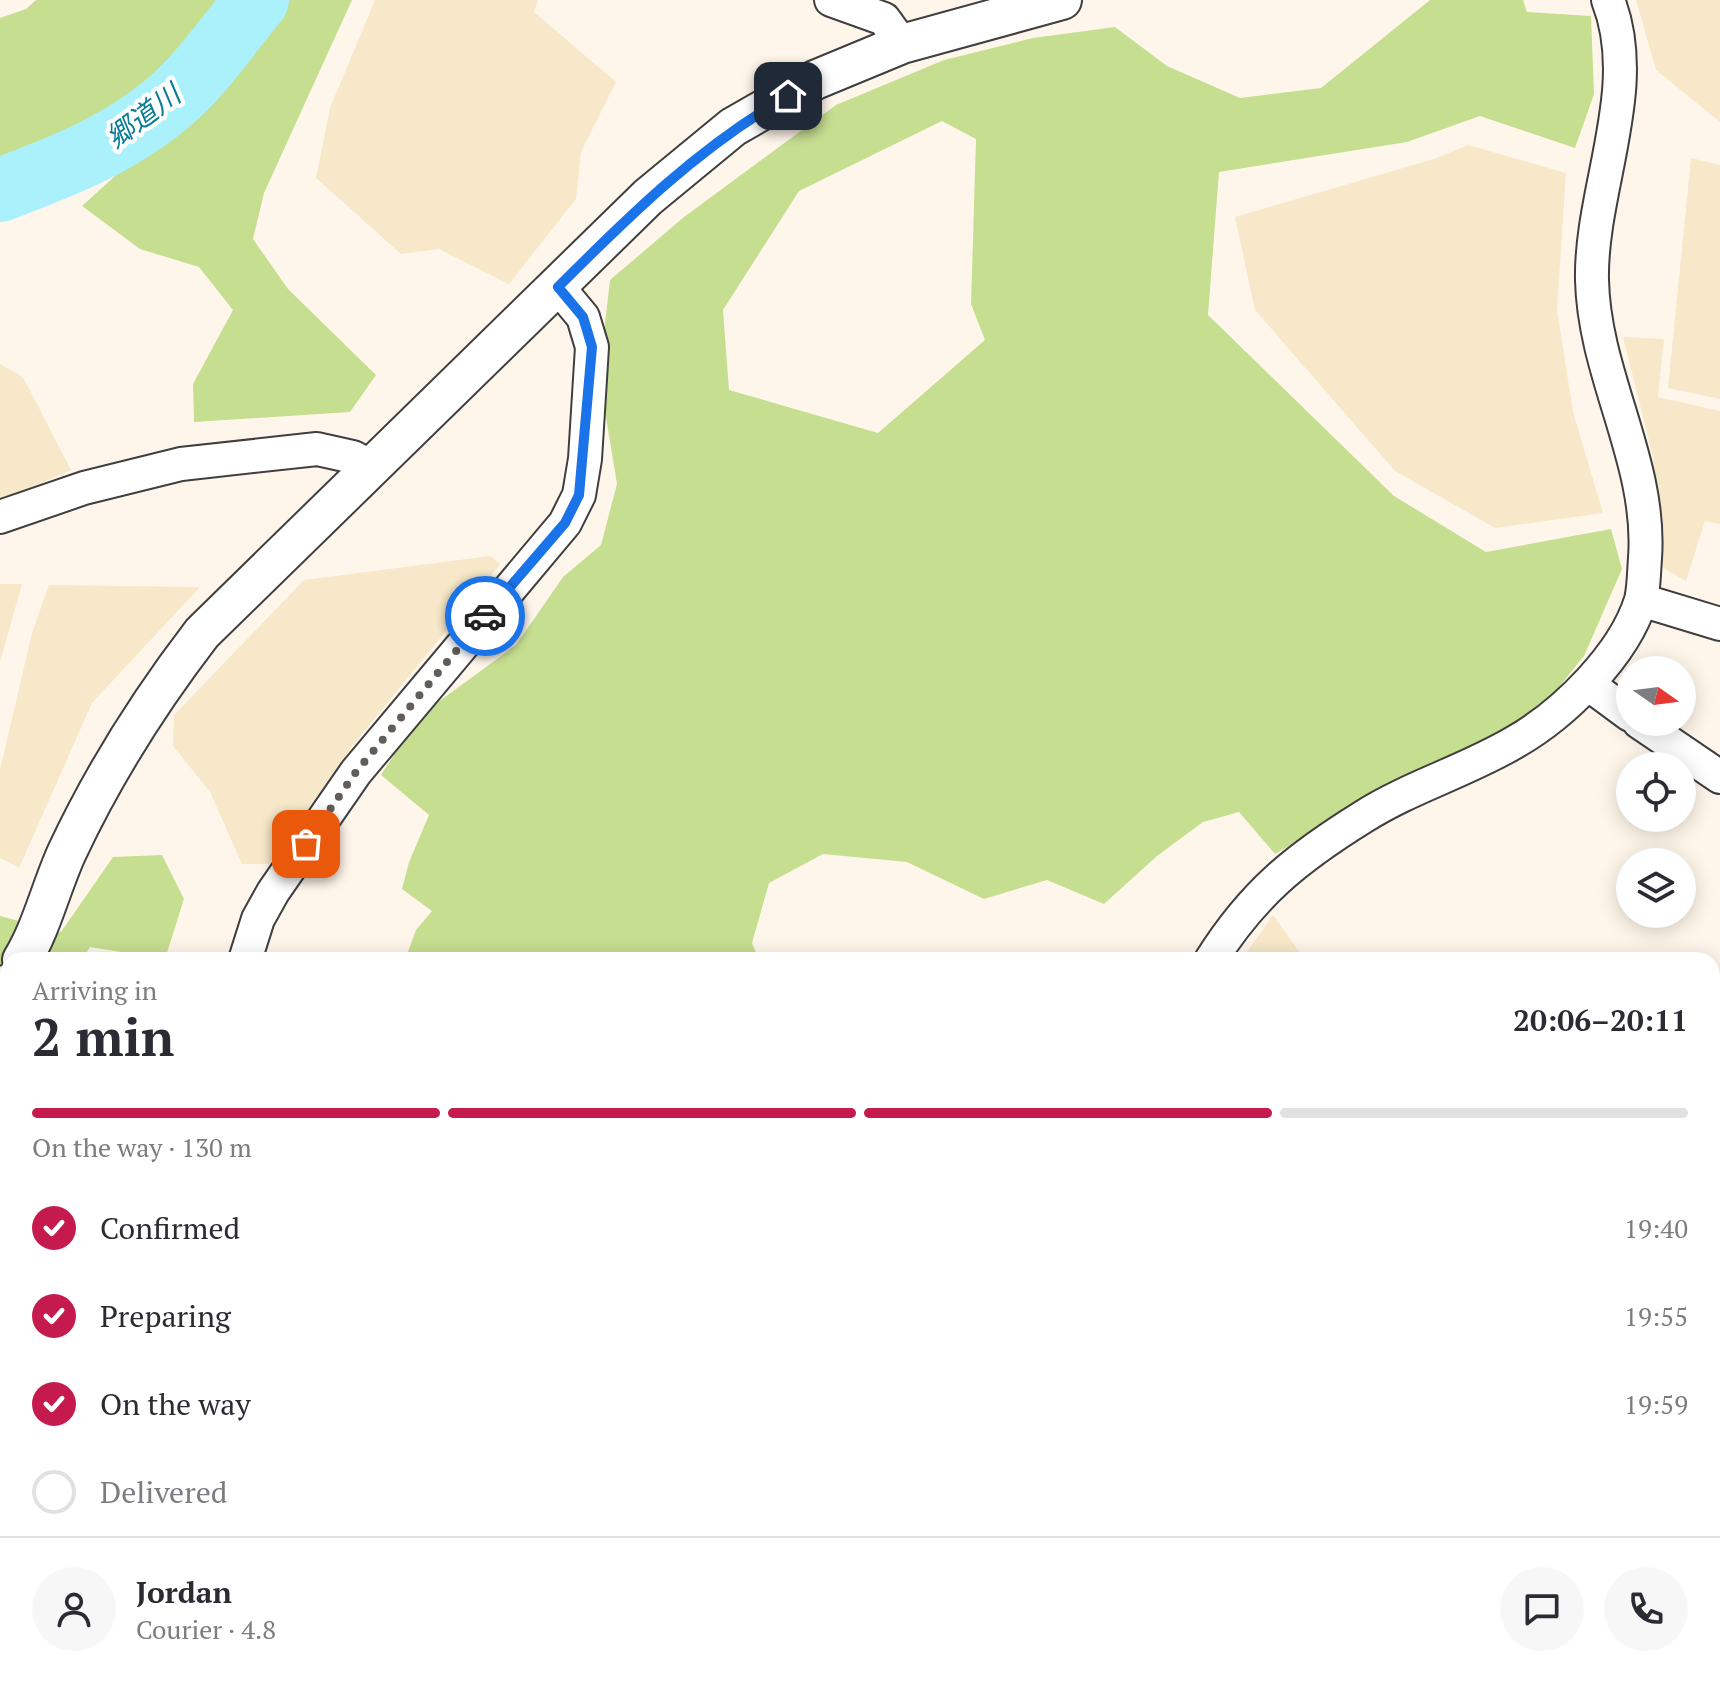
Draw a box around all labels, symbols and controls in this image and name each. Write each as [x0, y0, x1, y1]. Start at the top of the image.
pin [754, 62, 822, 130]
water label: 郷道川 [98, 74, 190, 156]
icon: home [766, 74, 810, 118]
courier [445, 576, 525, 656]
icon: car [463, 594, 507, 638]
north arrow [1616, 656, 1696, 736]
map controls [1616, 656, 1696, 928]
button: locate [1616, 752, 1696, 832]
pin [272, 810, 340, 878]
icon: bag [284, 822, 328, 866]
button: layers [1616, 848, 1696, 928]
text: Arriving in [32, 973, 157, 1007]
text: 20:06–20:11 [1513, 1000, 1688, 1040]
text: 2 min [32, 1002, 174, 1071]
text: On the way · 130 m [32, 1130, 252, 1164]
icon: check [32, 1206, 76, 1250]
text: Confirmed [100, 1208, 240, 1248]
text: 19:40 [1624, 1211, 1688, 1245]
icon: check [32, 1294, 76, 1338]
text: Preparing [100, 1296, 231, 1336]
text: 19:55 [1624, 1299, 1688, 1333]
icon: check [32, 1382, 76, 1426]
text: On the way [100, 1384, 251, 1424]
text: 19:59 [1624, 1387, 1688, 1421]
text: Delivered [100, 1472, 227, 1512]
button: person [32, 1567, 116, 1651]
button: chat [1500, 1567, 1584, 1651]
button: phone [1604, 1567, 1688, 1651]
text: Jordan [136, 1572, 232, 1612]
text: Courier · 4.8 [136, 1612, 276, 1646]

